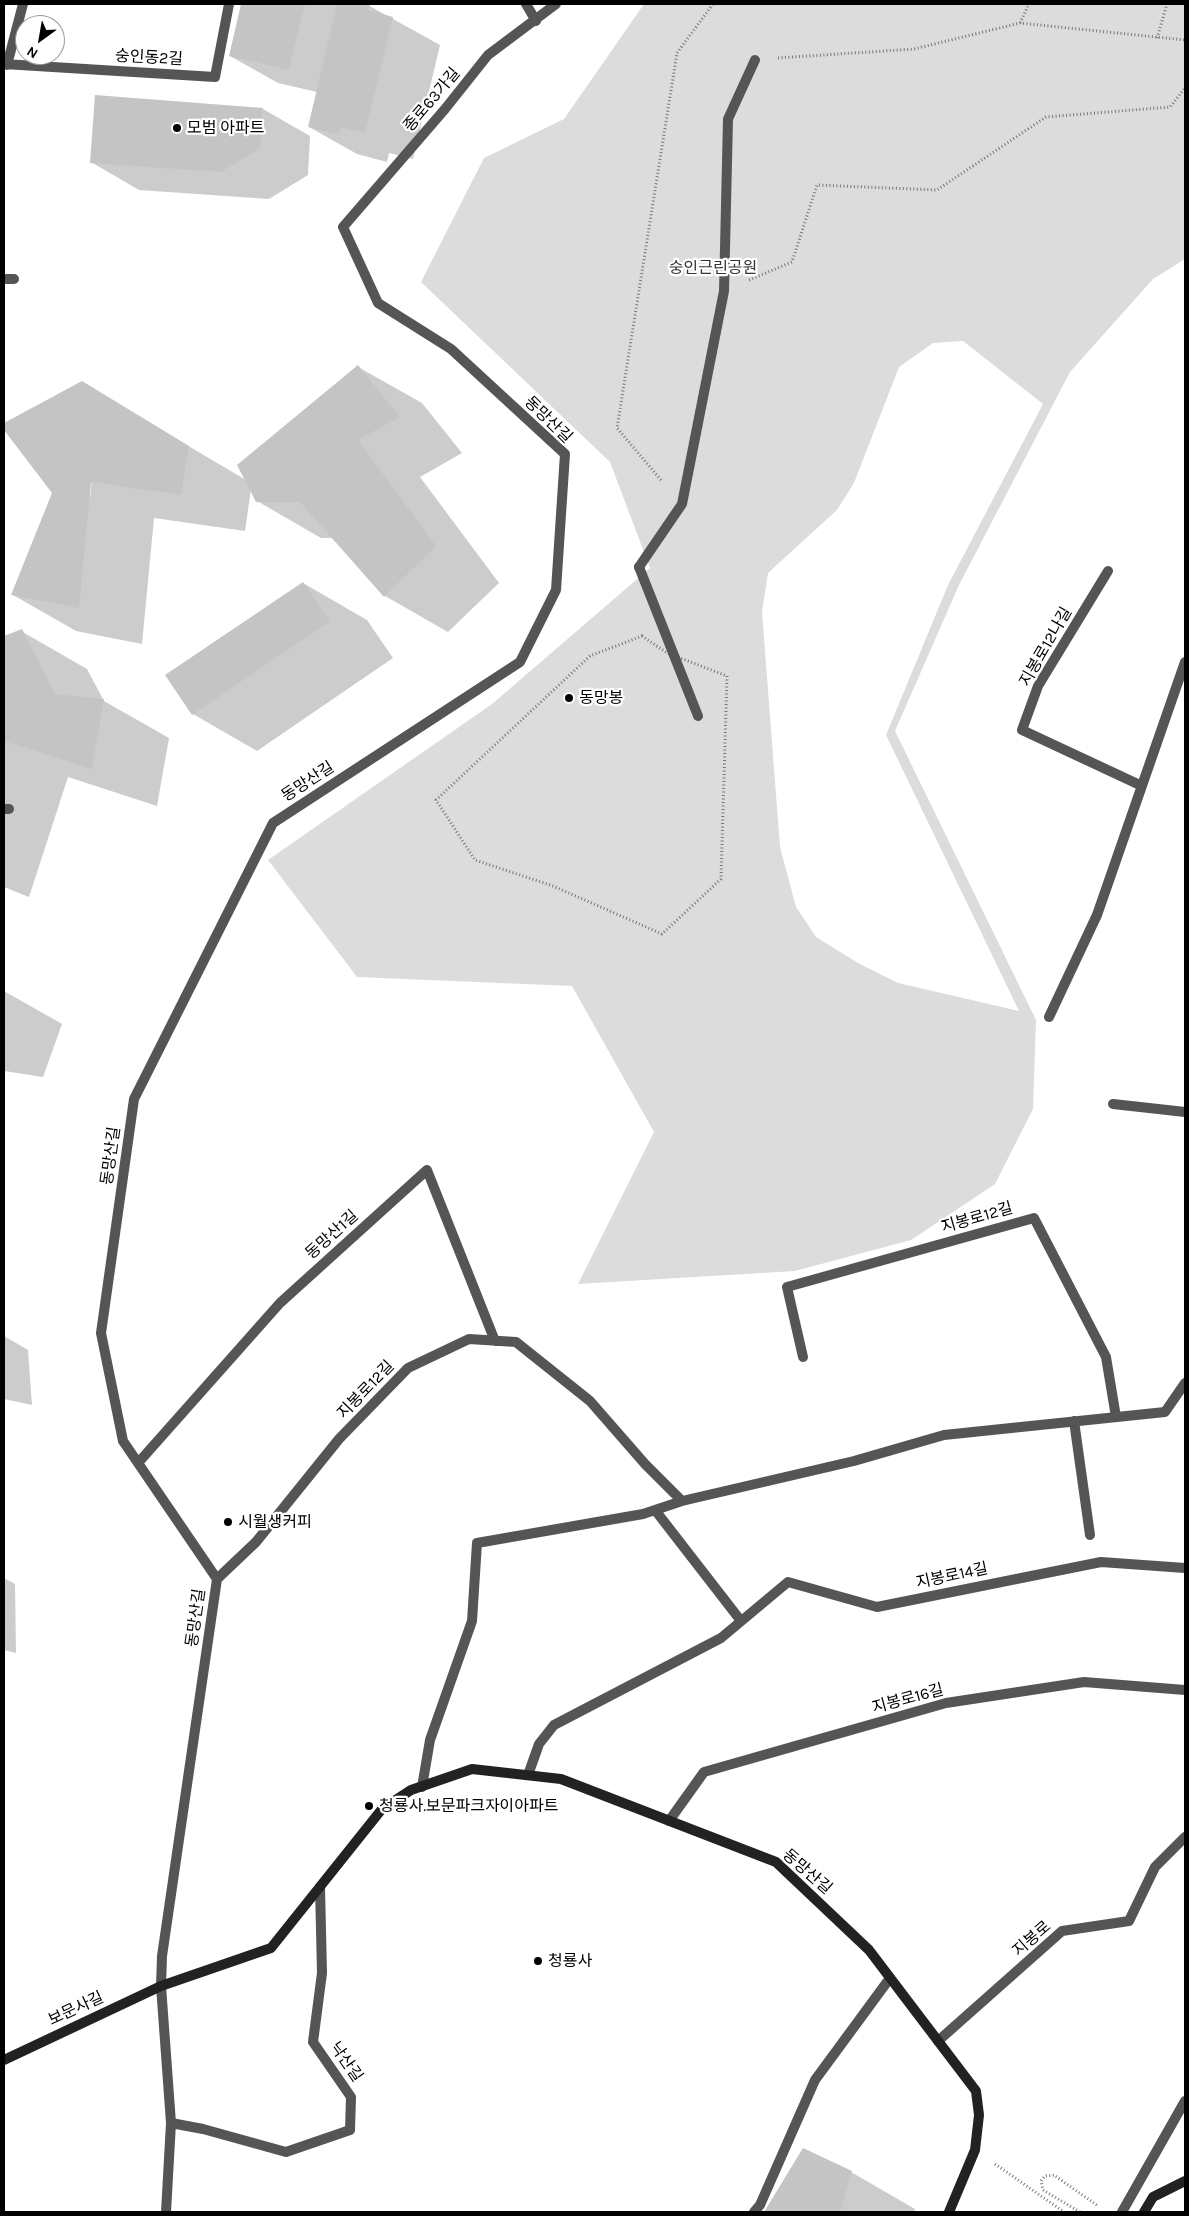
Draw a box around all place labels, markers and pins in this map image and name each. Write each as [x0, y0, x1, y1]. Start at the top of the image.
place label: 모범 아파트 [187, 118, 264, 138]
marker: 모범 아파트 [171, 122, 183, 134]
place label: 동망봉 [579, 688, 623, 708]
marker: 동망봉 [563, 692, 575, 704]
place label: 시월생커피 [238, 1512, 312, 1532]
marker: 시월생커피 [222, 1516, 234, 1528]
place label: 청룡사.보문파크자이아파트 [379, 1796, 558, 1816]
marker: 청룡사.보문파크자이아파트 [363, 1800, 375, 1812]
place label: 청룡사 [548, 1951, 592, 1971]
marker: 청룡사 [532, 1955, 544, 1967]

